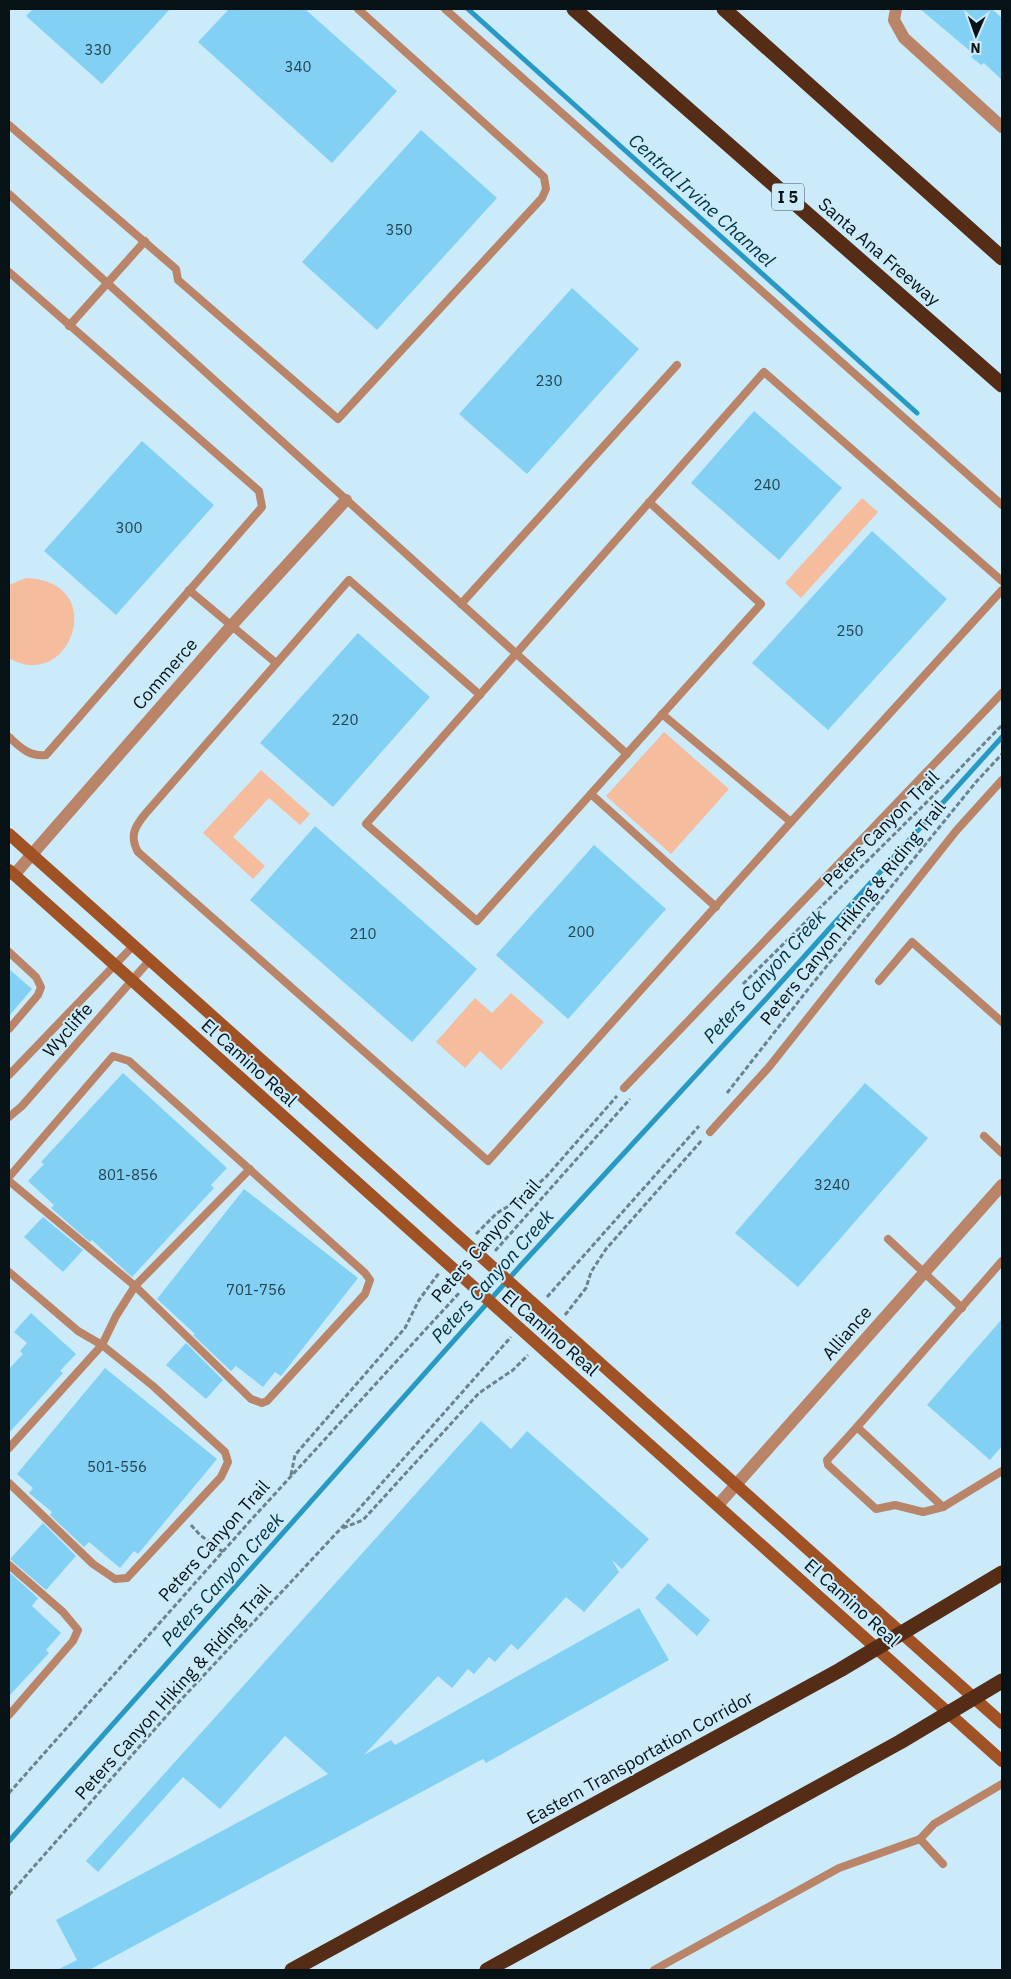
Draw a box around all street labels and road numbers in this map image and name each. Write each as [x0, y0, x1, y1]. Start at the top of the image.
road number: I 5 [772, 183, 804, 210]
street label: Santa Ana Freeway [814, 192, 945, 311]
street label: Commerce [127, 633, 202, 714]
street label: Peters Canyon Trail [818, 765, 944, 892]
street label: Peters Canyon Hiking & Riding Trail [755, 796, 950, 1030]
street label: Wycliffe [38, 998, 98, 1062]
street label: El Camino Real [197, 1014, 302, 1112]
street label: Peters Canyon Trail [426, 1174, 545, 1307]
street label: El Camino Real [497, 1284, 604, 1381]
street label: Alliance [817, 1301, 877, 1365]
street label: Peters Canyon Trail [153, 1475, 274, 1606]
street label: El Camino Real [800, 1554, 905, 1652]
street label: Peters Canyon Hiking & Riding Trail [70, 1579, 276, 1804]
street label: Eastern Transportation Corridor [523, 1685, 757, 1829]

